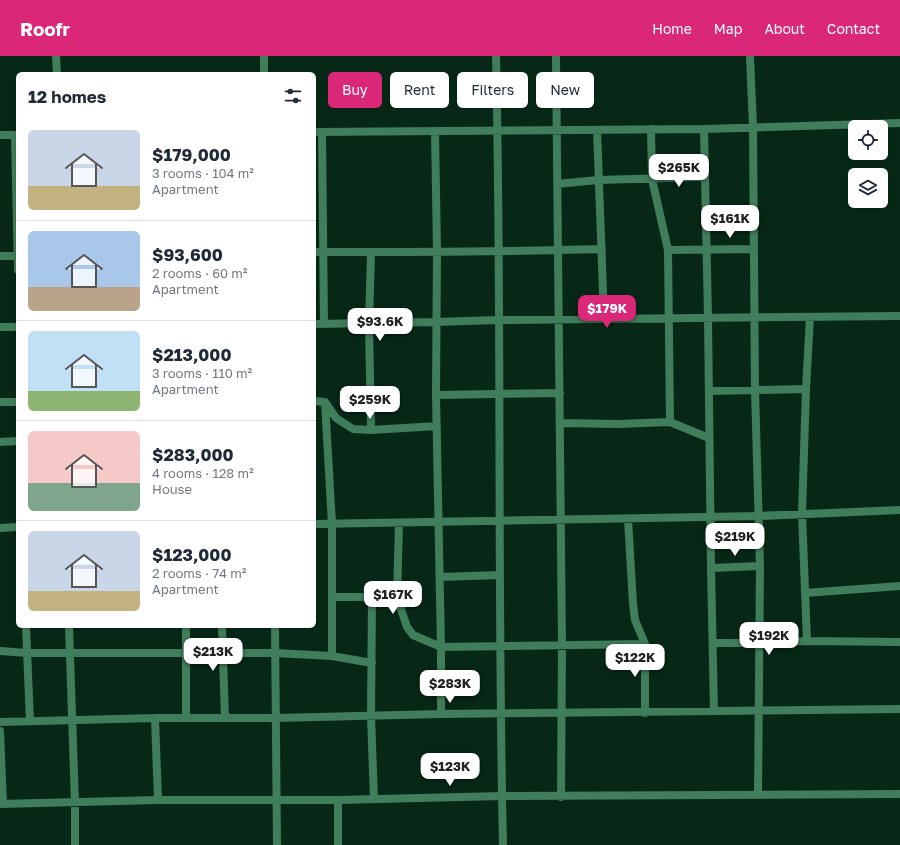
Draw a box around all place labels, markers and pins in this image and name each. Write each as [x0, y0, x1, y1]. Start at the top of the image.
pin: $265K [651, 154, 707, 188]
pin: $161K [702, 205, 758, 239]
pin: $179K [579, 295, 635, 329]
pin: $93.6K [347, 308, 413, 342]
pin: $259K [342, 386, 398, 420]
pin: $219K [707, 523, 763, 557]
pin: $167K [365, 581, 421, 615]
pin: $192K [741, 622, 797, 656]
pin: $213K [185, 638, 241, 672]
pin: $122K [607, 644, 663, 678]
pin: $283K [422, 670, 478, 704]
pin: $123K [422, 753, 478, 787]

